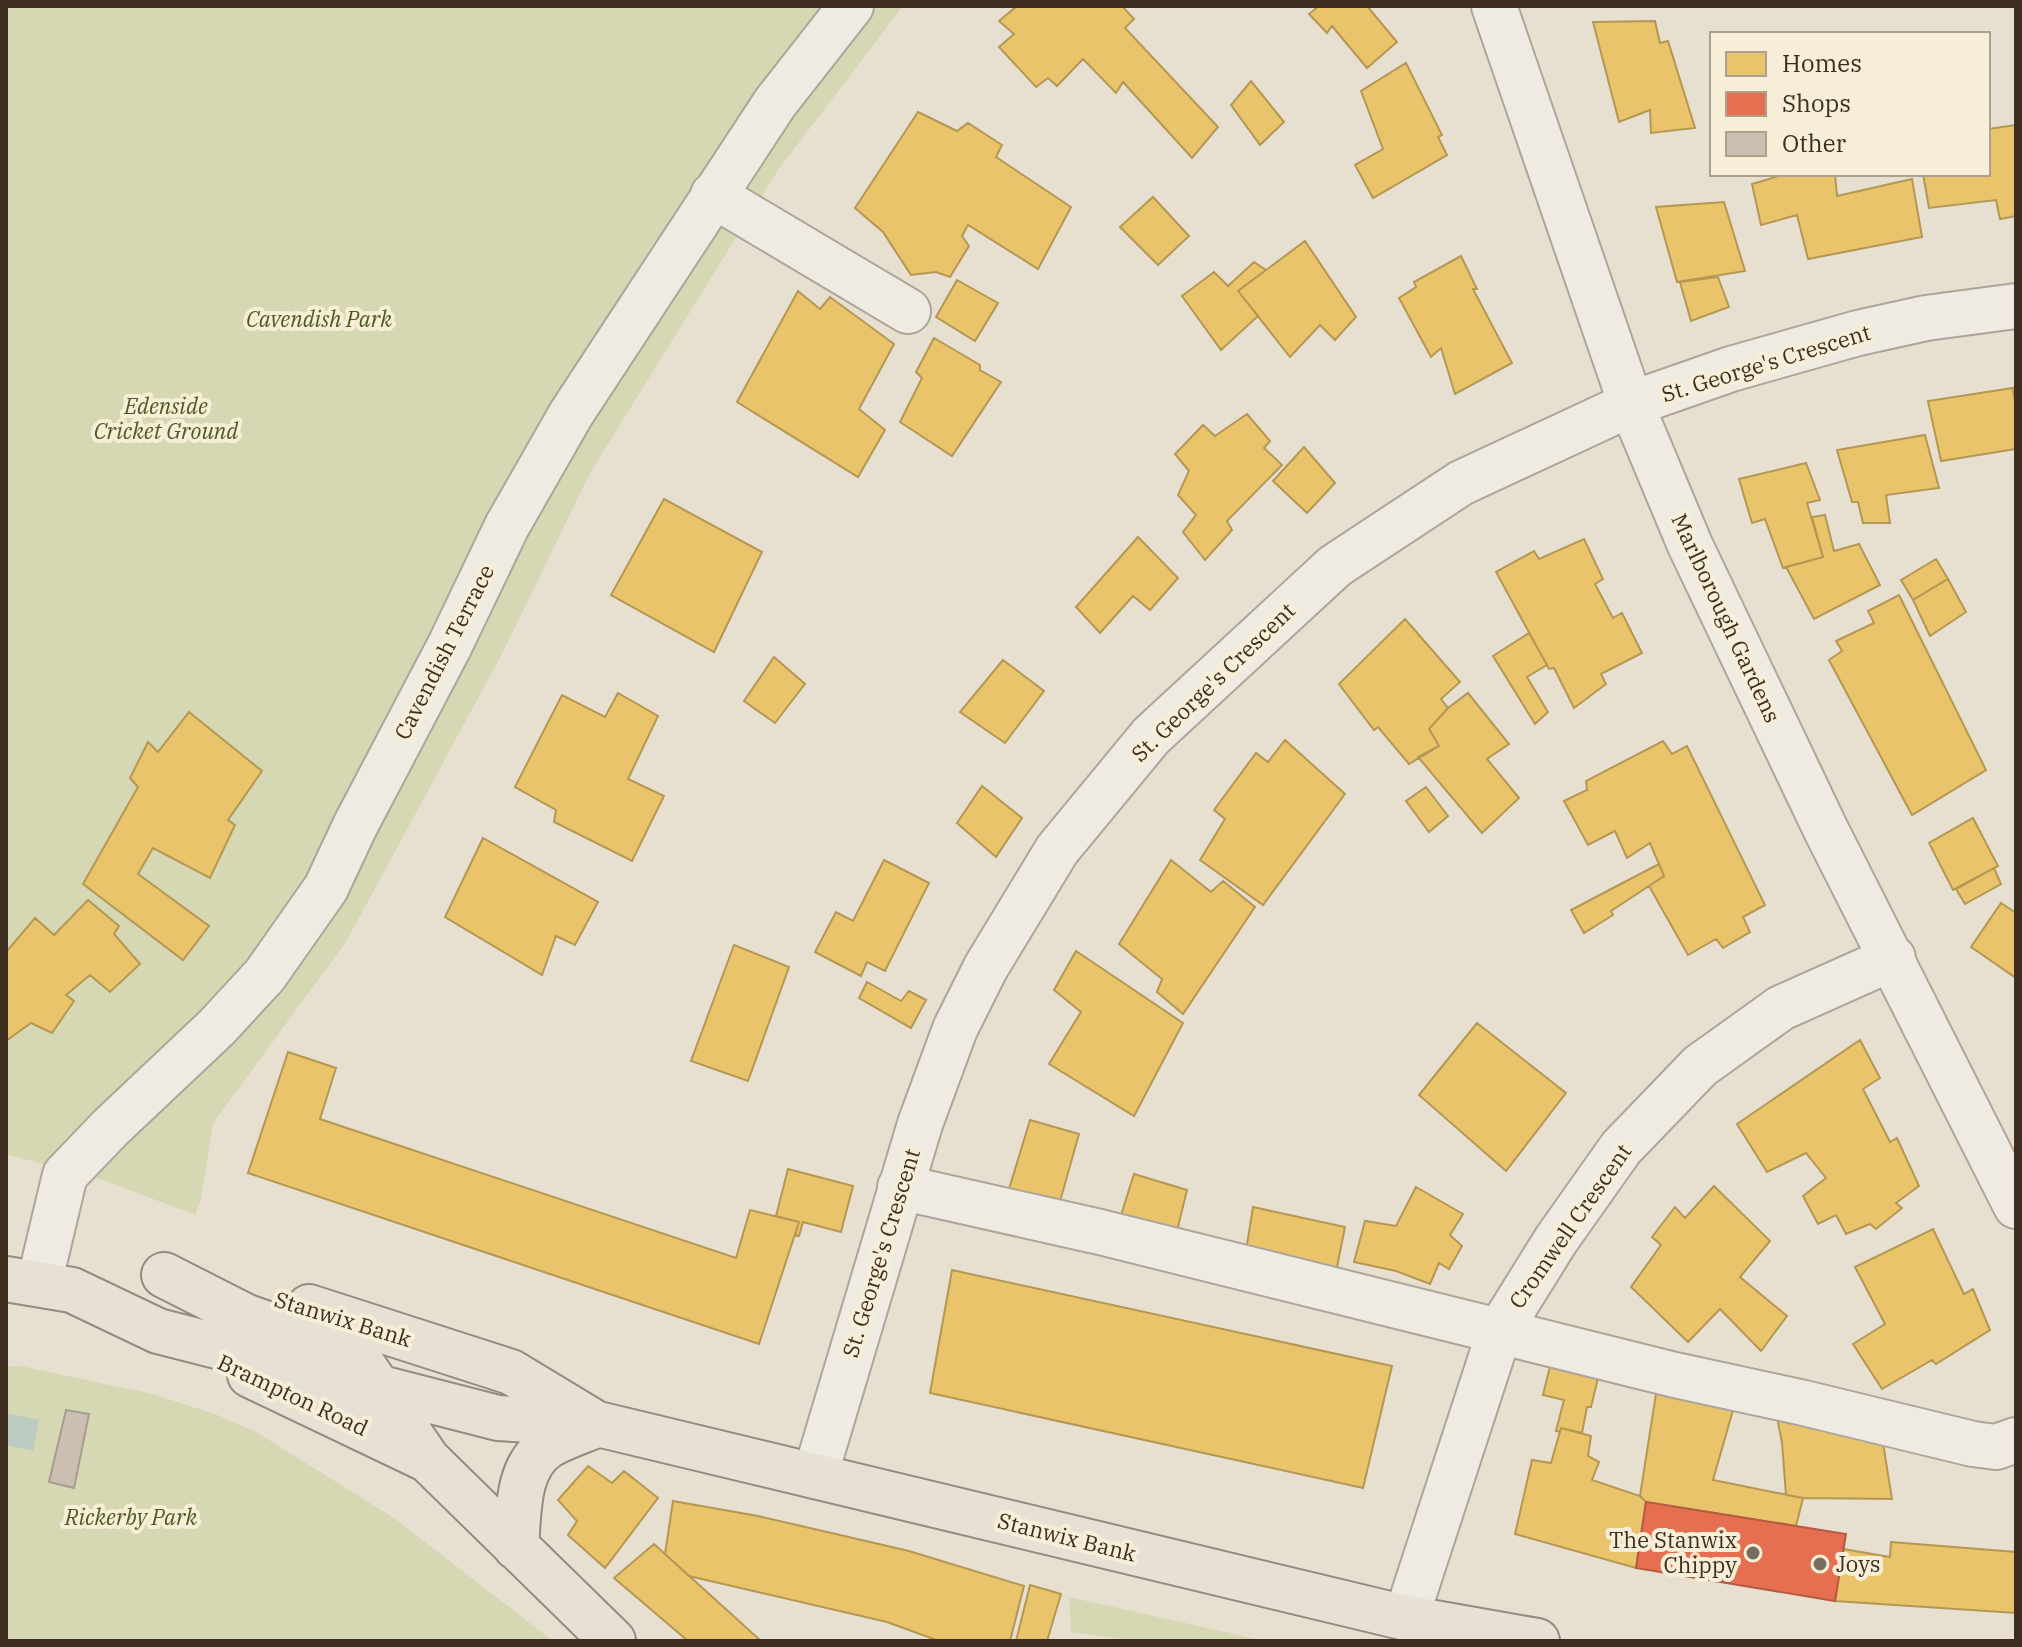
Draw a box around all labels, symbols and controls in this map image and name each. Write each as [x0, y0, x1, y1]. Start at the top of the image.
legend [1710, 32, 1990, 176]
text: Homes [1782, 47, 1862, 79]
text: Shops [1782, 87, 1851, 119]
text: Other [1782, 127, 1846, 159]
park label: Cavendish Park [246, 304, 392, 333]
street label: St. George's Crescent [1658, 317, 1874, 408]
park label: Edenside Cricket Ground [94, 391, 239, 445]
street label: Marlborough Gardens [1665, 508, 1788, 727]
street label: Cavendish Terrace [387, 559, 500, 744]
street label: St. George's Crescent [1125, 596, 1301, 767]
street label: Cromwell Crescent [1502, 1137, 1637, 1314]
street label: St. George's Crescent [835, 1145, 926, 1361]
street label: Stanwix Bank [271, 1284, 415, 1353]
street label: Brampton Road [213, 1347, 373, 1442]
park label: Rickerby Park [64, 1502, 198, 1531]
street label: Stanwix Bank [995, 1505, 1140, 1568]
place label: The Stanwix Chippy [1609, 1525, 1737, 1579]
marker: The Stanwix Chippy [1744, 1544, 1762, 1562]
place label: Joys [1836, 1549, 1880, 1578]
marker: Joys [1811, 1555, 1829, 1573]

